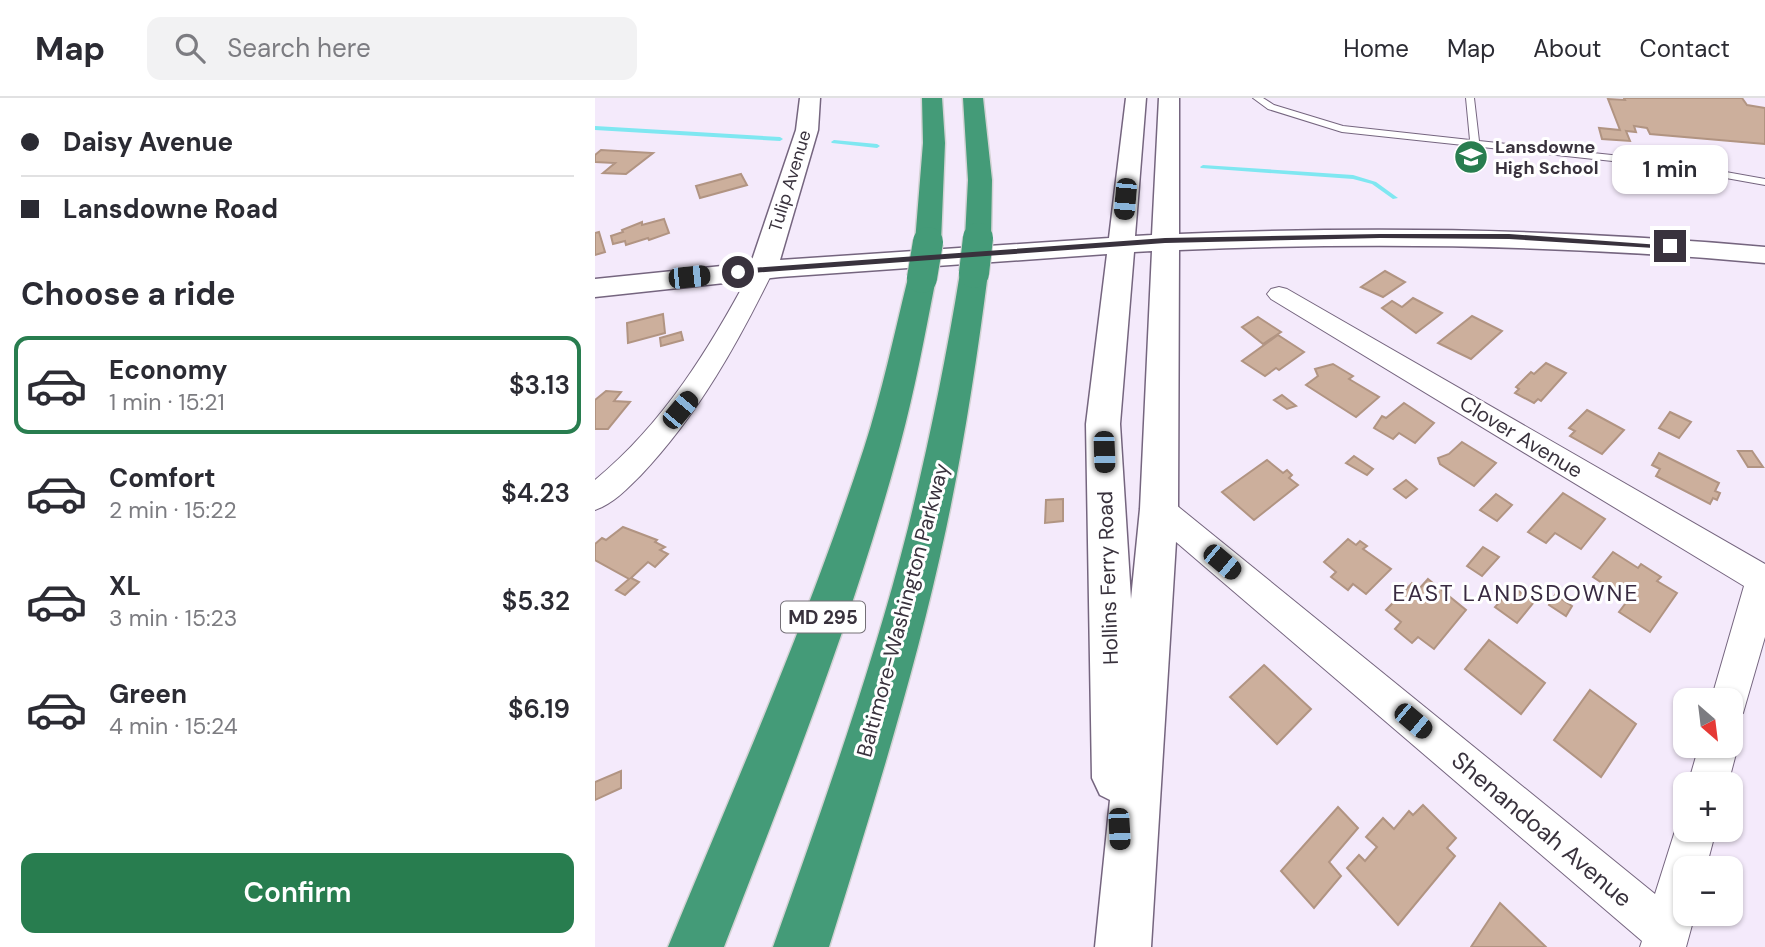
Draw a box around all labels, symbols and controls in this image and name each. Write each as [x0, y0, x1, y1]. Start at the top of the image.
search box [147, 17, 637, 80]
text: Map [35, 27, 105, 70]
icon: search [171, 29, 209, 67]
text: Search here [227, 31, 371, 65]
text: Home [1343, 33, 1409, 64]
text: Map [1447, 33, 1495, 64]
text: About [1533, 33, 1602, 64]
text: Contact [1640, 33, 1730, 64]
text: Daisy Avenue [63, 125, 233, 159]
street label: Tulip Avenue [763, 127, 817, 235]
place label: Lansdowne High School [1495, 135, 1599, 180]
school or university icon: Lansdowne High School [1452, 138, 1490, 176]
callout: 1 min [1612, 144, 1728, 194]
text: 1 min [1643, 154, 1697, 184]
car [1113, 177, 1138, 221]
text: Lansdowne Road [63, 192, 278, 226]
route end [1654, 230, 1686, 262]
route start [722, 256, 754, 288]
car [668, 264, 711, 290]
text: Choose a ride [21, 273, 236, 315]
text: Economy [109, 353, 227, 387]
icon: car [25, 354, 88, 417]
text: $3.13 [509, 368, 570, 402]
text: 1 min · 15:21 [109, 387, 225, 417]
car [659, 387, 702, 433]
street label: Clover Avenue [1454, 389, 1588, 485]
car [1093, 431, 1116, 473]
street label: Baltimore-Washington Parkway [850, 460, 956, 760]
text: Comfort [109, 461, 215, 495]
icon: car [25, 462, 88, 525]
text: $4.23 [501, 476, 570, 510]
street label: Hollins Ferry Road [1091, 491, 1125, 665]
text: 2 min · 15:22 [109, 495, 237, 525]
car [1200, 540, 1245, 584]
text: XL [109, 569, 141, 603]
icon: car [25, 570, 88, 633]
district label: EAST LANDSDOWNE [1393, 578, 1639, 608]
text: $5.32 [502, 584, 570, 618]
road number: MD 295 [781, 602, 865, 632]
text: 3 min · 15:23 [109, 603, 237, 633]
text: Green [109, 677, 187, 711]
icon: car [25, 678, 88, 741]
north arrow [1673, 688, 1743, 758]
map controls [1673, 688, 1743, 926]
text: $6.19 [508, 692, 570, 726]
car [1391, 699, 1436, 743]
text: 4 min · 15:24 [109, 711, 238, 741]
street label: Shenandoah Avenue [1445, 744, 1639, 914]
button: + [1673, 772, 1743, 842]
car [1108, 807, 1131, 851]
button: Confirm [21, 853, 574, 933]
button: − [1673, 856, 1743, 926]

